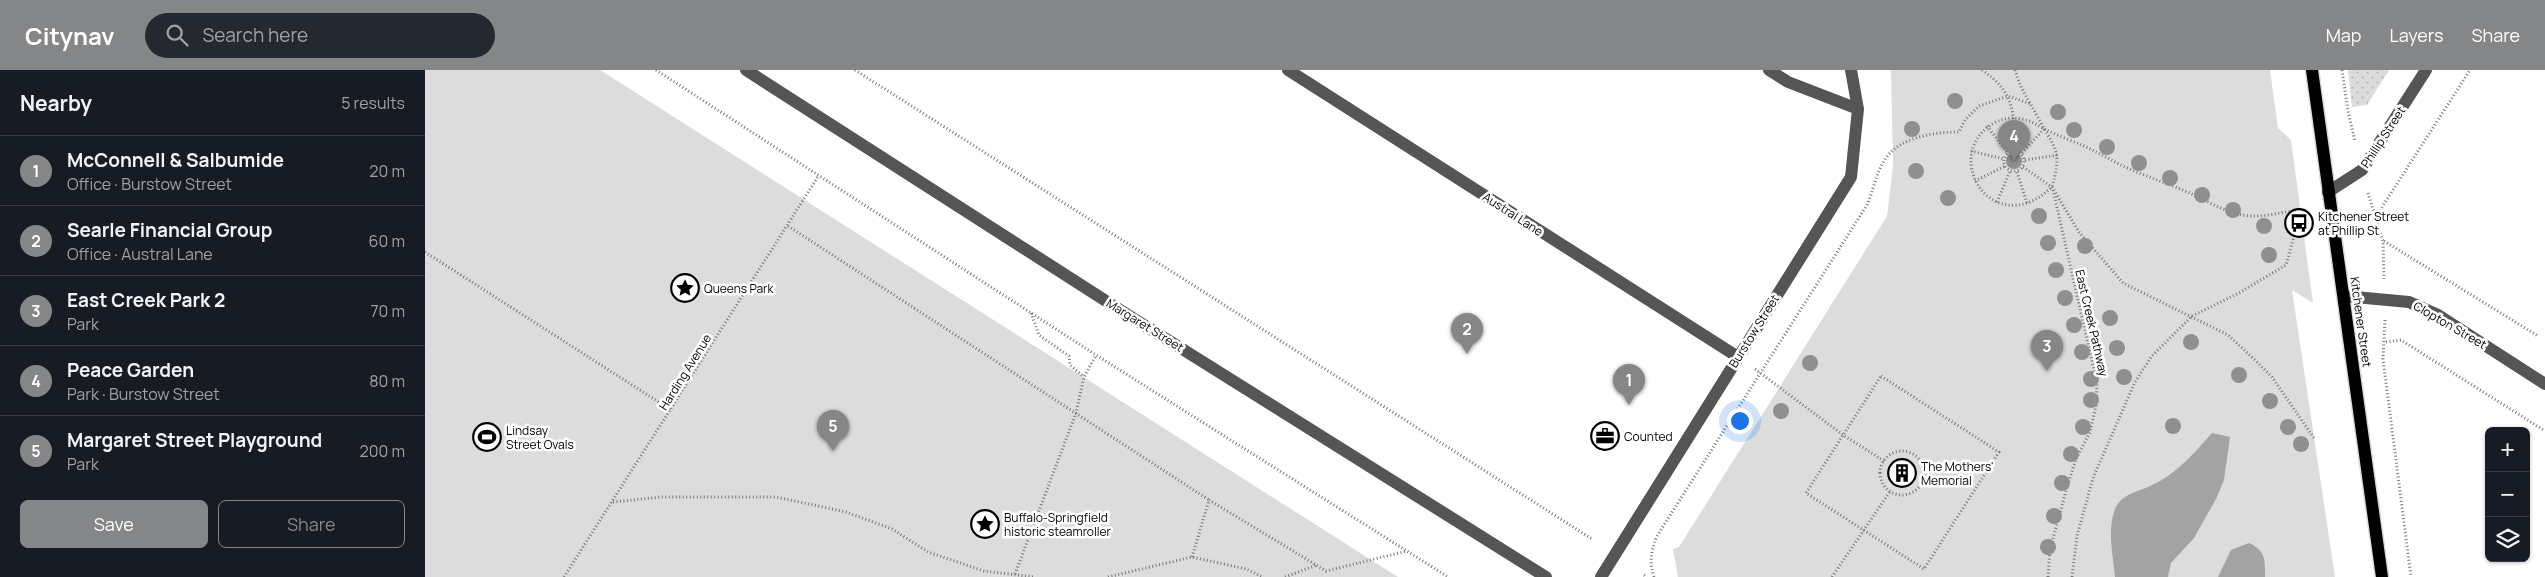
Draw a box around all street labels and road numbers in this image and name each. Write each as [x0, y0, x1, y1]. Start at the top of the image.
street label: Phillip Street [2357, 103, 2409, 171]
street label: Austral Lane [1480, 188, 1546, 240]
street label: East Creek Pathway [2071, 268, 2113, 379]
street label: Kitchener Street [2346, 276, 2376, 369]
street label: Burstow Street [1725, 291, 1783, 371]
street label: Margaret Street [1103, 294, 1187, 356]
street label: Clopton Street [2410, 297, 2490, 353]
street label: Harding Avenue [655, 331, 715, 413]

